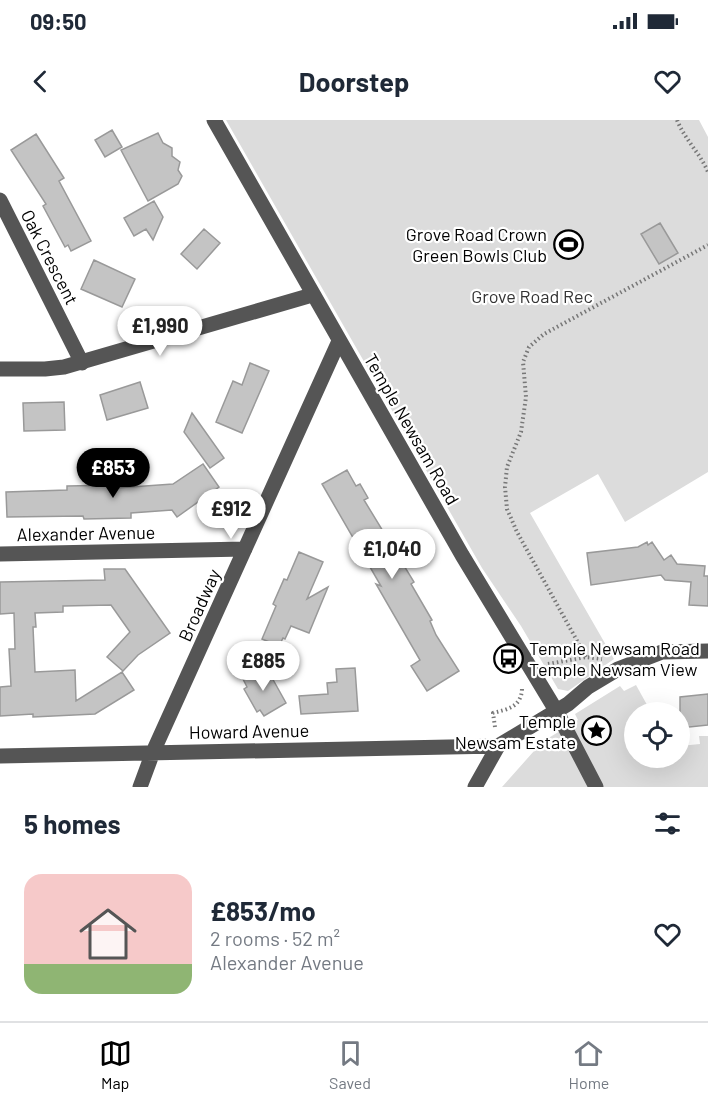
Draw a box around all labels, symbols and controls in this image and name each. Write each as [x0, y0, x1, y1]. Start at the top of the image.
text: 09:50 [30, 8, 87, 34]
icon: back [24, 65, 57, 98]
text: Doorstep [299, 65, 409, 97]
icon: heart [651, 65, 684, 98]
street label: Oak Crescent [17, 206, 83, 308]
place label: Grove Road Crown Green Bowls Club [406, 223, 547, 266]
sports icon: Grove Road Crown Green Bowls Club [552, 228, 584, 260]
park label: Grove Road Rec [471, 285, 593, 307]
pin: £1,990 [111, 306, 209, 357]
text: £1,990 [131, 313, 189, 337]
street label: Temple Newsam Road [360, 350, 464, 508]
pin: £853 [77, 448, 149, 499]
text: £853 [91, 455, 135, 479]
pin: £912 [195, 489, 267, 540]
text: £912 [211, 496, 251, 520]
street label: Alexander Avenue [17, 521, 155, 545]
pin: £1,040 [343, 529, 441, 580]
text: £1,040 [362, 536, 422, 560]
street label: Broadway [173, 565, 225, 645]
place label: Temple Newsam Road Temple Newsam View [529, 637, 700, 680]
pin: £885 [227, 641, 299, 692]
bus stop icon: Temple Newsam Road Temple Newsam View [492, 642, 524, 674]
text: £885 [241, 648, 285, 672]
map controls [624, 702, 690, 768]
button: locate [624, 702, 690, 768]
place label: Temple Newsam Estate [455, 710, 576, 753]
place icon: Temple Newsam Estate [581, 715, 613, 747]
street label: Howard Avenue [189, 719, 309, 743]
icon: filters [651, 807, 684, 840]
text: 5 homes [24, 808, 121, 839]
text: £853/mo [210, 895, 316, 926]
icon: home [72, 898, 144, 970]
icon: heart [651, 918, 684, 951]
text: 2 rooms · 52 m² [210, 926, 340, 950]
text: Alexander Avenue [210, 950, 364, 974]
tab: Map [99, 1037, 132, 1092]
tab: Saved [329, 1037, 371, 1092]
tab: Home [568, 1037, 609, 1092]

